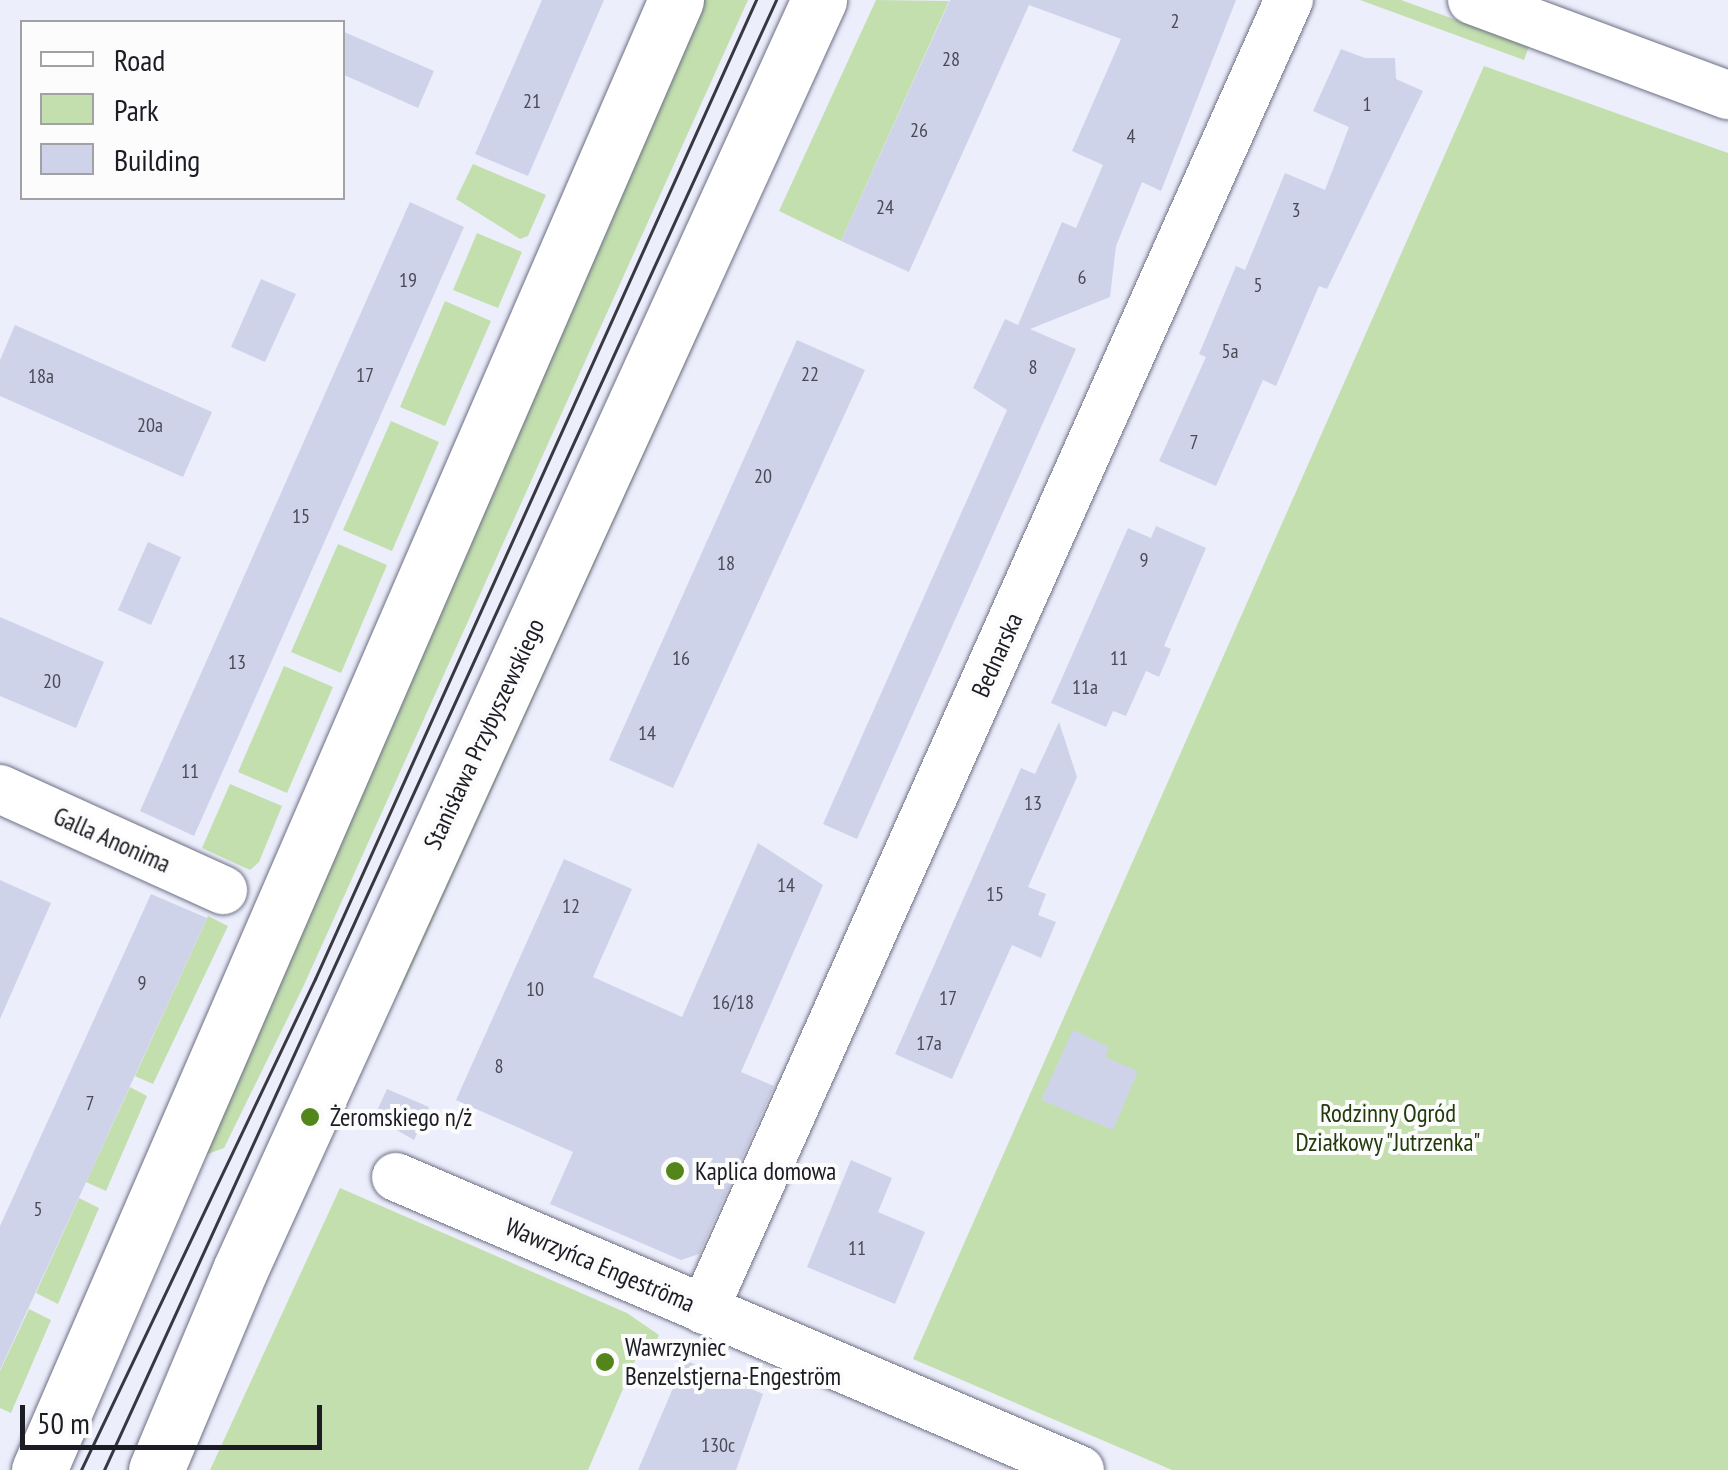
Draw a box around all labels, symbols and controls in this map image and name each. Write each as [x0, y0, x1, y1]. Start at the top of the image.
house number: 2 [1171, 9, 1179, 33]
legend [20, 20, 345, 200]
text: Road [114, 40, 165, 79]
house number: 28 [942, 47, 960, 71]
house number: 21 [523, 89, 541, 113]
text: Park [114, 90, 159, 129]
house number: 1 [1363, 92, 1371, 116]
house number: 26 [910, 118, 928, 142]
house number: 4 [1127, 124, 1135, 148]
text: Building [114, 140, 200, 179]
house number: 24 [876, 195, 894, 219]
house number: 3 [1292, 198, 1300, 222]
house number: 6 [1078, 265, 1086, 289]
house number: 19 [399, 268, 417, 292]
house number: 5 [1254, 273, 1262, 297]
house number: 5a [1222, 339, 1238, 363]
house number: 8 [1029, 355, 1037, 379]
house number: 22 [801, 362, 819, 386]
house number: 17 [356, 363, 374, 387]
house number: 18a [28, 364, 54, 388]
house number: 20a [137, 413, 163, 437]
house number: 7 [1190, 430, 1198, 454]
house number: 20 [754, 464, 772, 488]
house number: 15 [292, 504, 310, 528]
house number: 9 [1140, 548, 1148, 572]
house number: 18 [717, 551, 735, 575]
street label: Bednarska [965, 608, 1029, 702]
street label: Stanisława Przybyszewskiego [417, 614, 551, 854]
house number: 16 [672, 646, 690, 670]
house number: 11 [1110, 646, 1128, 670]
house number: 13 [228, 650, 246, 674]
house number: 20 [43, 669, 61, 693]
house number: 11a [1072, 675, 1098, 699]
house number: 14 [638, 721, 656, 745]
house number: 11 [181, 759, 199, 783]
house number: 13 [1024, 791, 1042, 815]
street label: Galla Anonima [49, 801, 175, 879]
house number: 14 [777, 873, 795, 897]
house number: 15 [986, 882, 1004, 906]
house number: 12 [562, 894, 580, 918]
house number: 9 [138, 971, 146, 995]
house number: 10 [526, 977, 544, 1001]
house number: 17 [939, 986, 957, 1010]
house number: 16/18 [712, 990, 754, 1014]
house number: 17a [916, 1031, 942, 1055]
house number: 8 [495, 1054, 503, 1078]
house number: 7 [86, 1091, 94, 1115]
park label: Rodzinny Ogród Działkowy "Jutrzenka" [1295, 1099, 1481, 1158]
place label: Żeromskiego n/ż [330, 1102, 472, 1132]
marker: Żeromskiego n/ż [299, 1106, 321, 1128]
place label: Kaplica domowa [695, 1156, 836, 1186]
marker: Kaplica domowa [664, 1160, 686, 1182]
house number: 5 [34, 1197, 42, 1221]
street label: Wawrzyńca Engeströma [501, 1212, 699, 1318]
house number: 11 [848, 1236, 866, 1260]
place label: Wawrzyniec Benzelstjerna-Engeström [625, 1333, 841, 1392]
marker: Wawrzyniec Benzelstjerna-Engeström [594, 1351, 616, 1373]
scale bar [25, 1385, 328, 1447]
text: 50 m [37, 1403, 90, 1442]
house number: 130c [701, 1433, 735, 1457]

